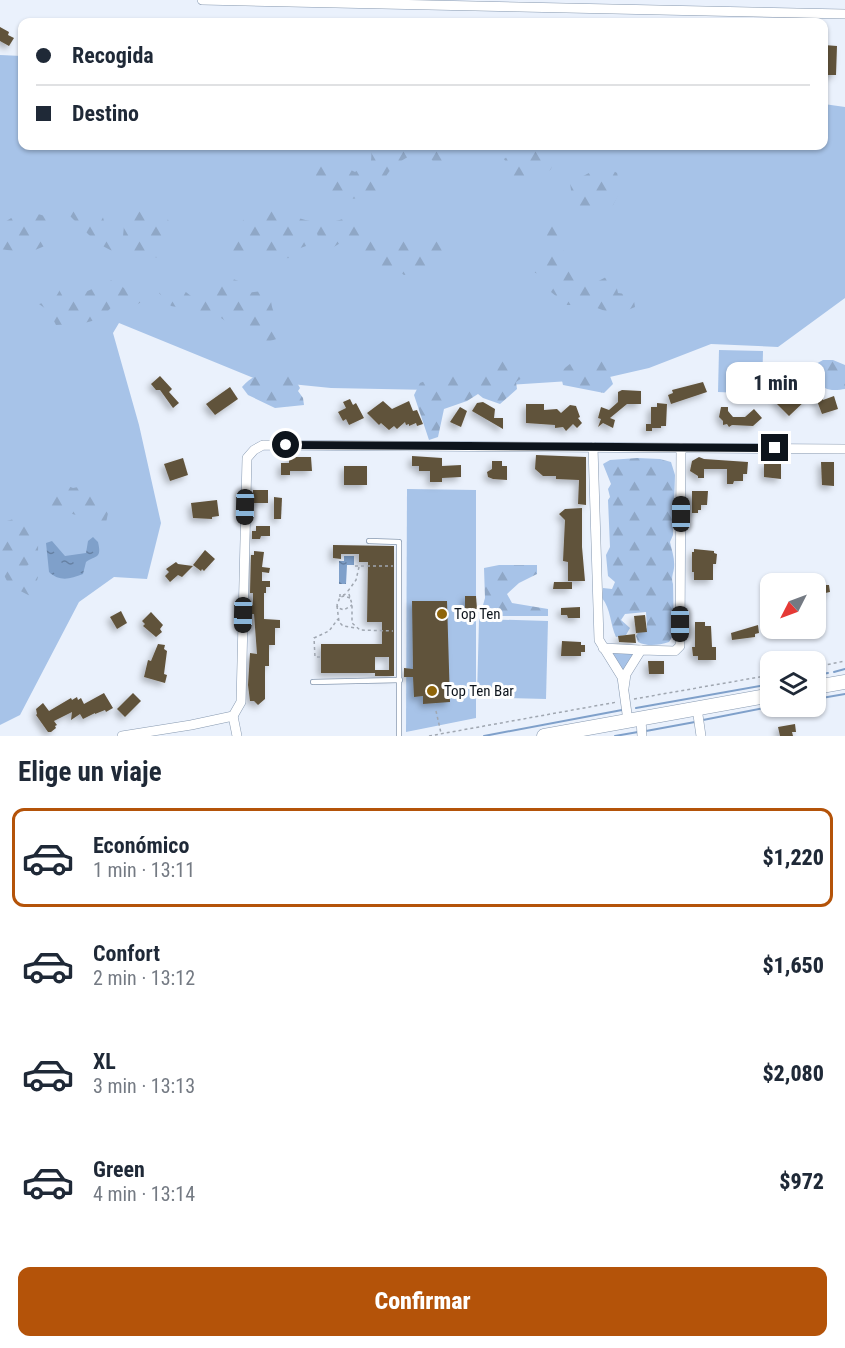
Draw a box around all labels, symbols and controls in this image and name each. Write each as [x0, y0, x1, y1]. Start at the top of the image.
text: Recogida [72, 43, 154, 68]
text: Destino [72, 101, 139, 126]
callout: 1 min [726, 361, 824, 403]
text: 1 min [753, 371, 798, 395]
route start [272, 431, 299, 458]
route end [761, 434, 788, 461]
car [236, 489, 254, 525]
car [672, 496, 690, 532]
north arrow [760, 573, 826, 639]
map controls [760, 573, 826, 717]
car [234, 597, 252, 633]
place label: Top Ten [454, 605, 501, 623]
car [671, 606, 689, 642]
marker: Top Ten [435, 607, 449, 621]
button: layers [760, 651, 826, 717]
place label: Top Ten Bar [444, 682, 514, 700]
marker: Top Ten Bar [425, 684, 439, 698]
text: Elige un viaje [18, 756, 162, 788]
icon: car [21, 831, 75, 885]
text: Económico [93, 833, 189, 858]
text: $1,220 [762, 845, 824, 870]
text: 1 min · 13:11 [93, 858, 195, 882]
icon: car [21, 939, 75, 993]
text: Confort [93, 941, 160, 966]
text: $1,650 [762, 953, 824, 978]
text: 2 min · 13:12 [93, 966, 195, 990]
icon: car [21, 1047, 75, 1101]
text: XL [93, 1049, 116, 1074]
text: $2,080 [762, 1061, 824, 1086]
text: 3 min · 13:13 [93, 1074, 195, 1098]
icon: car [21, 1155, 75, 1209]
text: Green [93, 1157, 145, 1182]
text: $972 [779, 1169, 824, 1194]
text: 4 min · 13:14 [93, 1182, 195, 1206]
button: Confirmar [18, 1267, 827, 1336]

